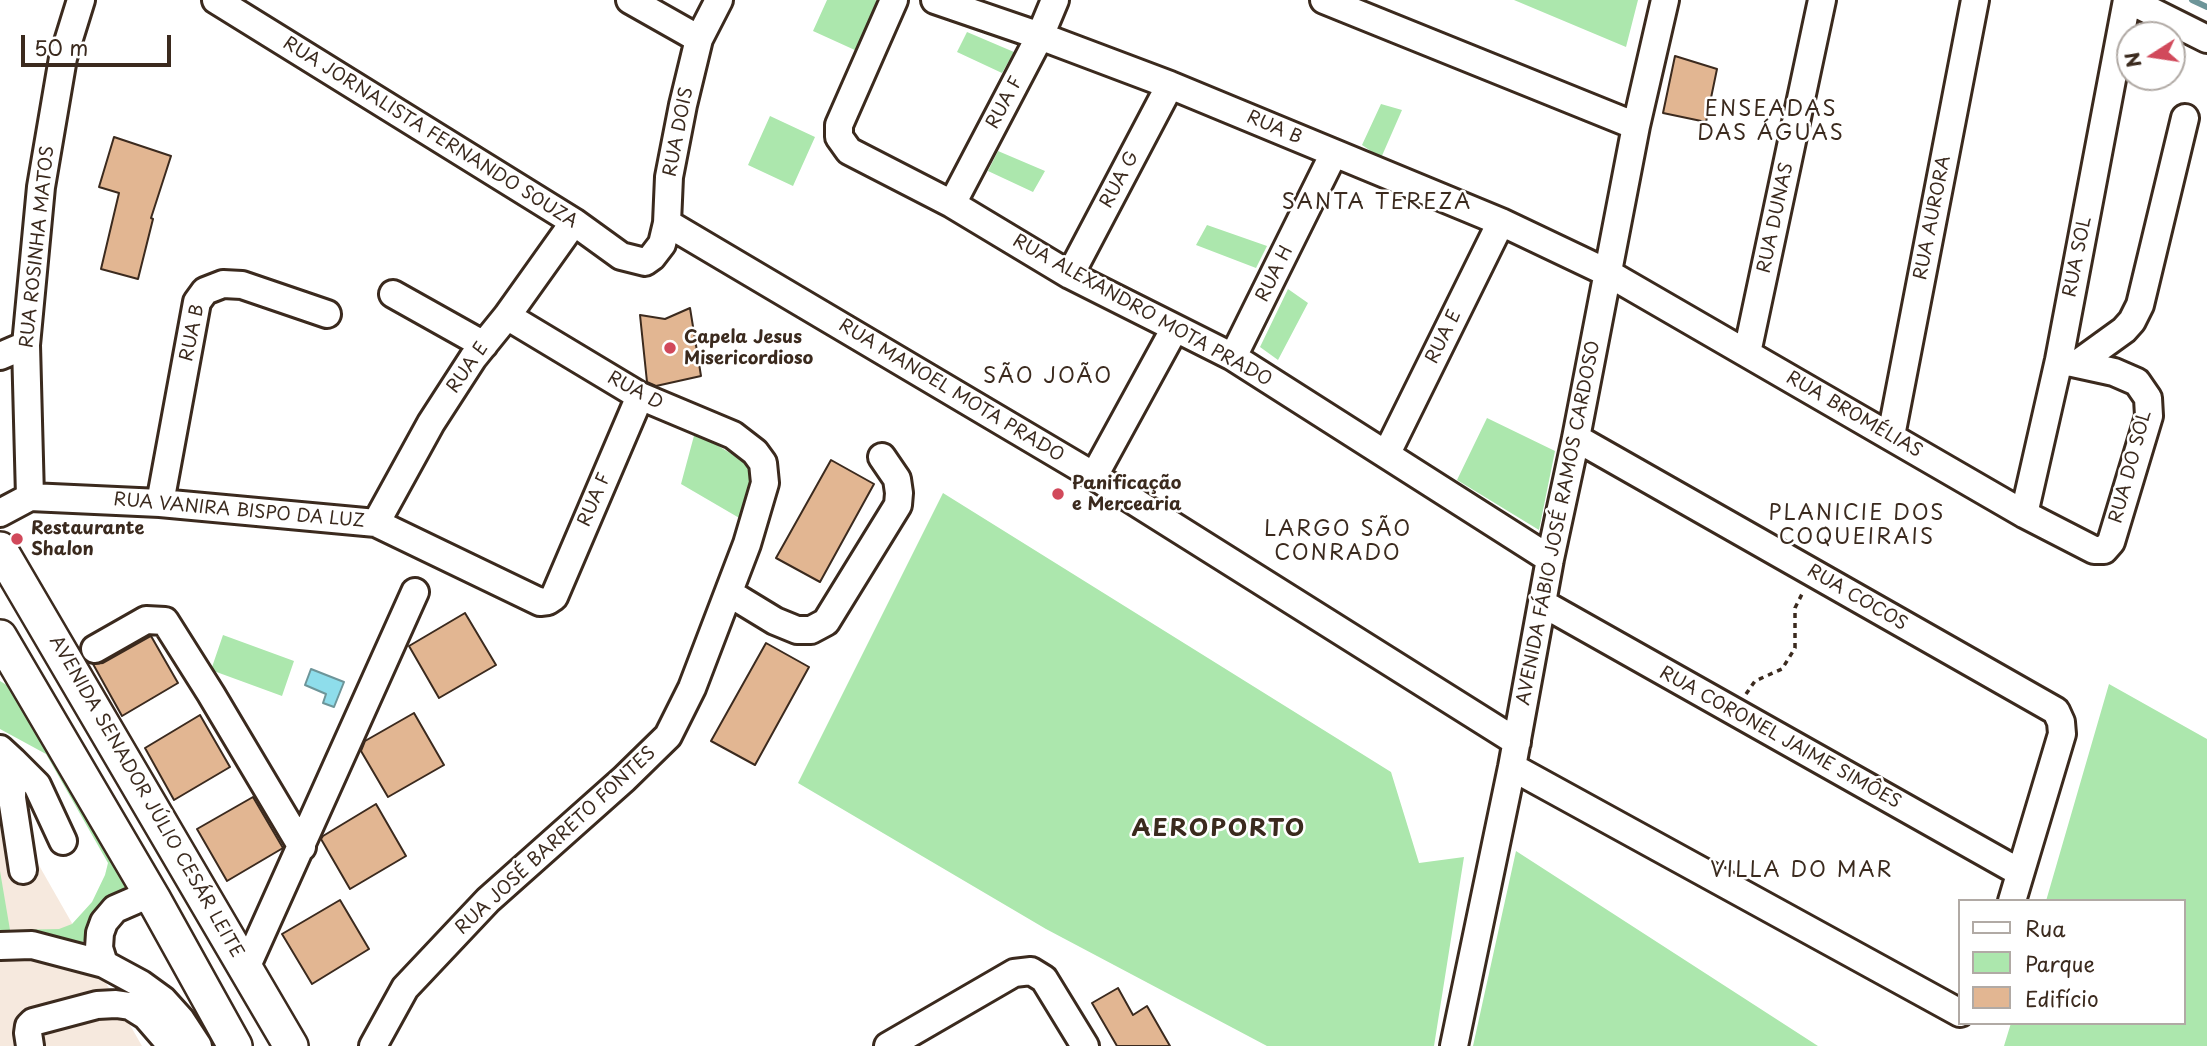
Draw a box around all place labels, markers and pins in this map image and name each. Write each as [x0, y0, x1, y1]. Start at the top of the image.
place label: Capela Jesus Misericordioso [684, 327, 813, 370]
marker: Capela Jesus Misericordioso [662, 340, 678, 356]
place label: Panificação e Mercearia [1072, 473, 1182, 516]
marker: Panificação e Mercearia [1050, 486, 1066, 502]
place label: Restaurante Shalon [31, 518, 144, 560]
marker: Restaurante Shalon [9, 531, 25, 547]

